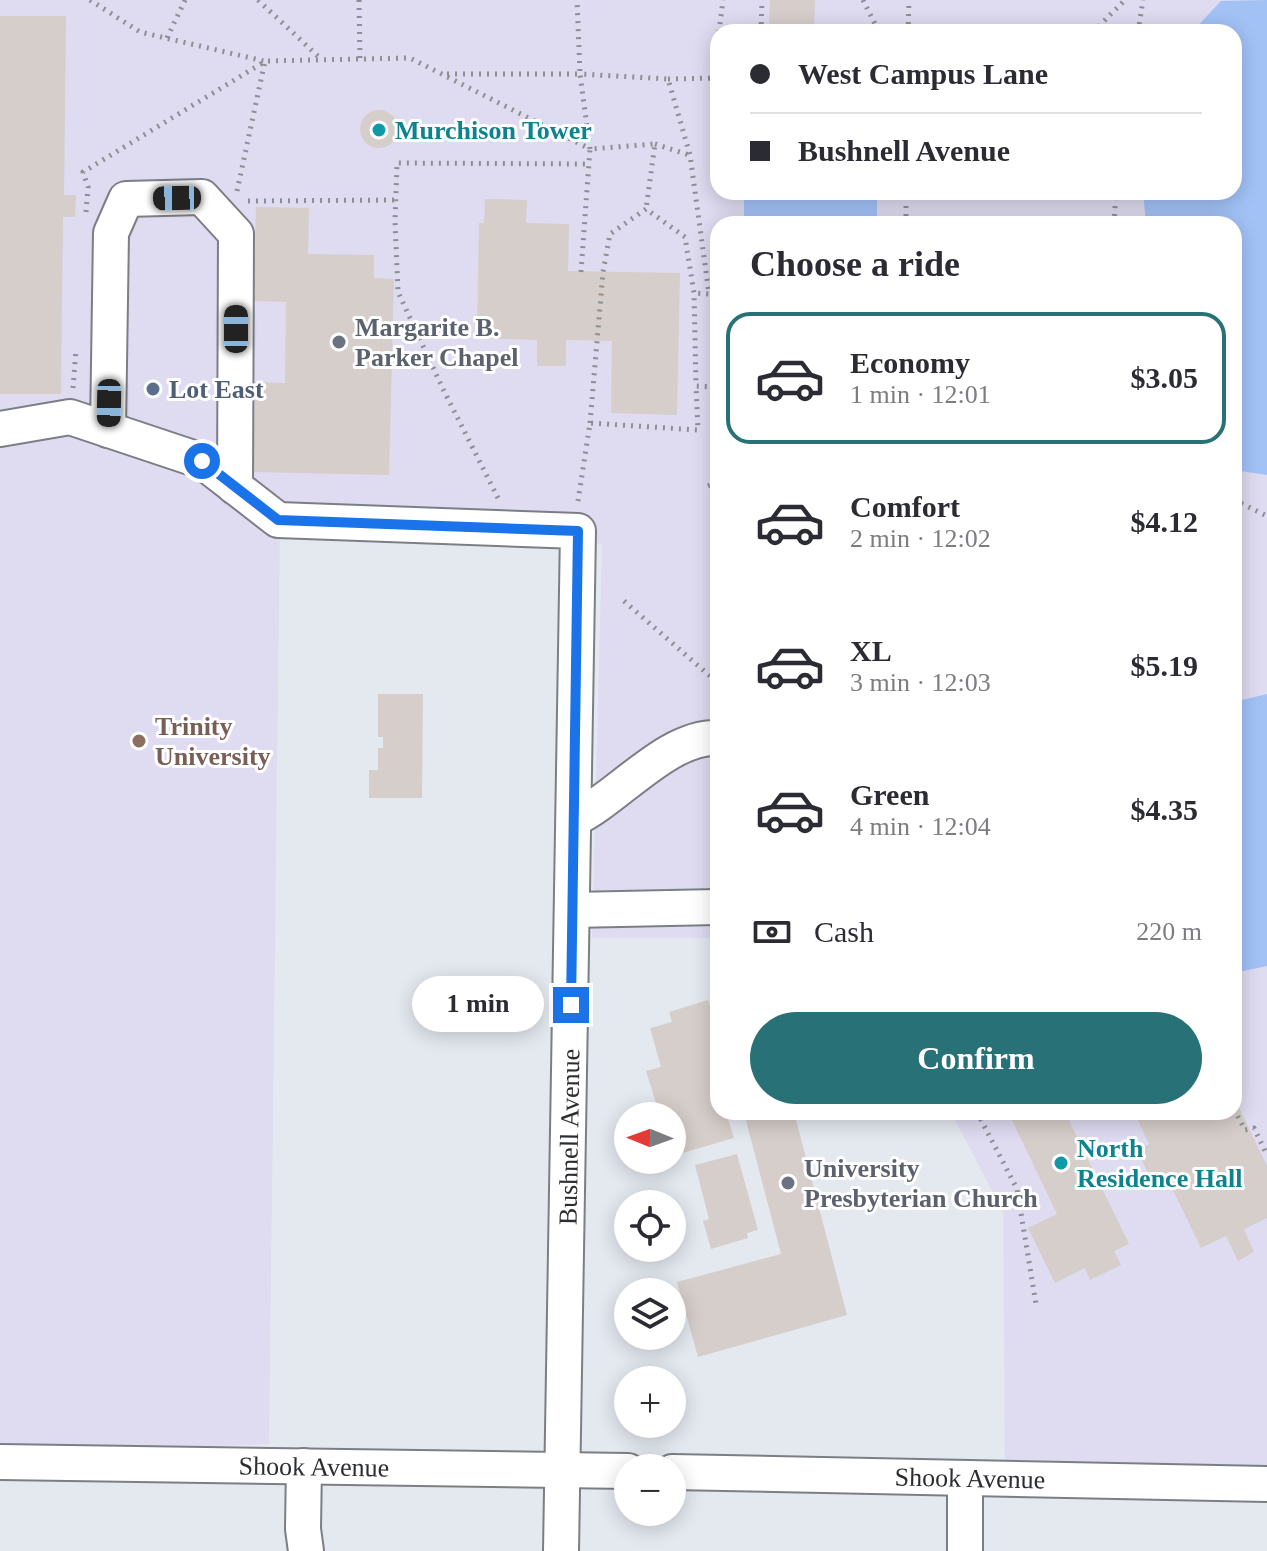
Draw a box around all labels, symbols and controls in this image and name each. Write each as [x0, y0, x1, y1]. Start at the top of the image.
text: West Campus Lane [798, 57, 1048, 90]
place label: Murchison Tower [395, 116, 592, 145]
marker: Murchison Tower [370, 121, 388, 139]
text: Bushnell Avenue [798, 134, 1010, 167]
car [153, 186, 201, 210]
text: Choose a ride [750, 244, 960, 284]
car [224, 305, 248, 353]
place label: Margarite B. Parker Chapel [355, 313, 518, 372]
marker: Margarite B. Parker Chapel [330, 333, 348, 351]
icon: car [754, 342, 826, 414]
text: Economy [850, 346, 970, 379]
text: $3.05 [1131, 361, 1198, 394]
place label: Lot East [169, 375, 264, 404]
car [97, 379, 121, 427]
marker: Lot East [144, 380, 162, 398]
text: 1 min · 12:01 [850, 380, 991, 409]
route start [184, 443, 220, 479]
icon: car [754, 486, 826, 558]
text: Comfort [850, 490, 960, 523]
text: $4.12 [1131, 505, 1198, 538]
text: 2 min · 12:02 [850, 524, 991, 553]
icon: car [754, 630, 826, 702]
text: XL [850, 634, 892, 667]
text: $5.19 [1131, 649, 1198, 682]
text: 3 min · 12:03 [850, 668, 991, 697]
place label: Trinity University [155, 712, 271, 771]
marker: Trinity University [130, 732, 148, 750]
icon: car [754, 774, 826, 846]
text: Green [850, 778, 929, 811]
text: $4.35 [1131, 793, 1198, 826]
text: 4 min · 12:04 [850, 812, 991, 841]
icon: cash [750, 910, 794, 954]
text: Cash [814, 915, 874, 948]
text: 220 m [1136, 917, 1202, 946]
callout: 1 min [411, 977, 543, 1033]
route end [553, 987, 589, 1023]
text: 1 min [447, 989, 509, 1018]
button: Confirm [750, 1012, 1202, 1104]
street label: Bushnell Avenue [553, 1049, 586, 1225]
north arrow [614, 1102, 686, 1174]
map controls [614, 1102, 686, 1526]
place label: North Residence Hall [1077, 1134, 1242, 1193]
place label: University Presbyterian Church [804, 1154, 1038, 1213]
marker: North Residence Hall [1052, 1154, 1070, 1172]
marker: University Presbyterian Church [779, 1174, 797, 1192]
button: locate [614, 1190, 686, 1262]
button: layers [614, 1278, 686, 1350]
button: + [614, 1366, 686, 1438]
street label: Shook Avenue [239, 1451, 389, 1483]
button: − [614, 1454, 686, 1526]
street label: Shook Avenue [894, 1462, 1045, 1495]

